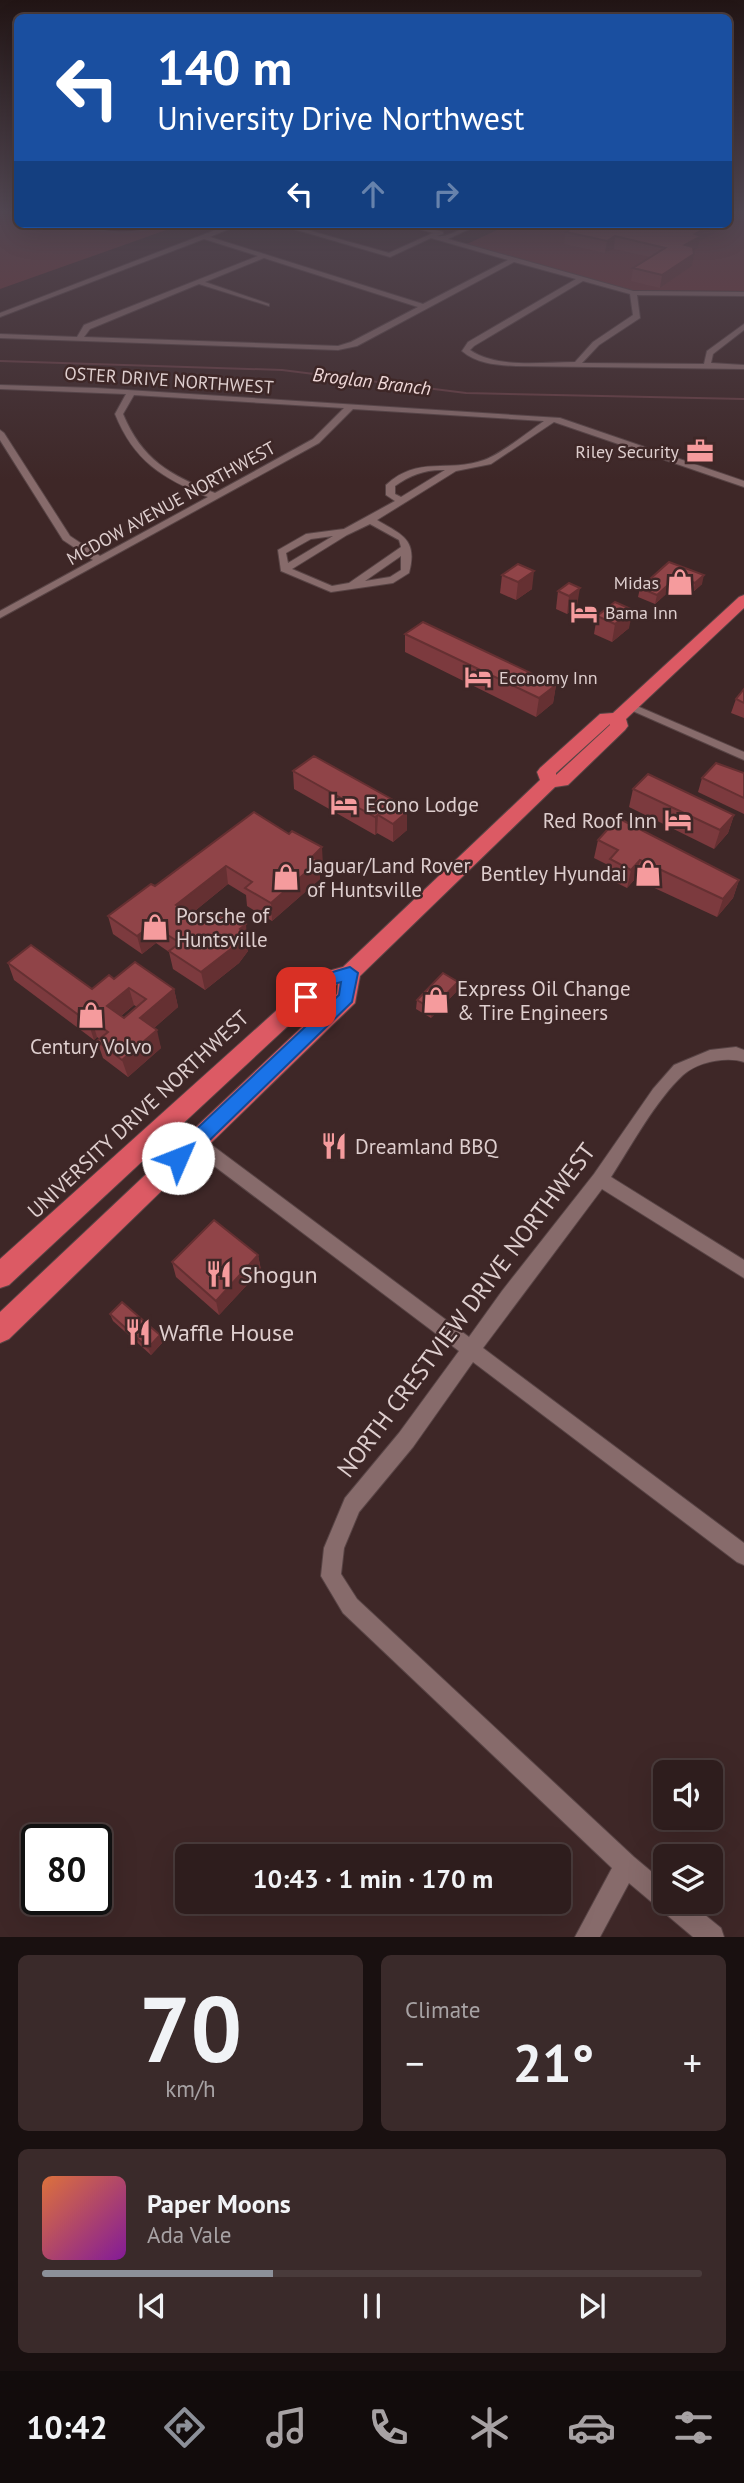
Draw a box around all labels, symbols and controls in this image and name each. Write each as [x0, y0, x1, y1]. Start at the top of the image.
text: 140 m [157, 35, 292, 99]
icon: left [42, 42, 133, 133]
text: University Drive Northwest [157, 97, 524, 139]
icon: left [281, 175, 319, 213]
icon: ahead [354, 175, 392, 213]
icon: right [427, 175, 465, 213]
street label: OSTER DRIVE NORTHWEST [64, 361, 274, 399]
water label: Broglan Branch [311, 362, 433, 400]
street label: MCDOW AVENUE NORTHWEST [63, 436, 279, 570]
office icon: Riley Security [685, 436, 715, 466]
place label: Riley Security [575, 440, 680, 463]
shop icon: Midas [665, 567, 695, 597]
place label: Midas [614, 571, 659, 594]
hotel icon: Bama Inn [569, 597, 599, 627]
place label: Bama Inn [605, 601, 678, 624]
hotel icon: Economy Inn [463, 662, 493, 692]
place label: Economy Inn [499, 666, 598, 689]
hotel icon: Econo Lodge [329, 789, 359, 819]
place label: Econo Lodge [365, 791, 479, 818]
hotel icon: Red Roof Inn [663, 805, 693, 835]
place label: Red Roof Inn [543, 807, 657, 834]
place label: Jaguar/Land Rover of Huntsville [306, 852, 471, 903]
shop icon: Bentley Hyundai [633, 858, 663, 888]
place label: Bentley Hyundai [480, 860, 627, 887]
shop icon: Jaguar/Land Rover of Huntsville [271, 862, 301, 892]
place label: Porsche of Huntsville [176, 902, 270, 953]
shop icon: Porsche of Huntsville [140, 912, 170, 942]
pin [276, 967, 336, 1027]
place label: Express Oil Change & Tire Engineers [457, 975, 631, 1026]
icon: arrive [287, 978, 325, 1016]
shop icon: Express Oil Change & Tire Engineers [421, 985, 451, 1015]
shop icon: Century Volvo [76, 1000, 106, 1030]
street label: UNIVERSITY DRIVE NORTHWEST [22, 1004, 255, 1224]
place label: Century Volvo [30, 1033, 152, 1060]
position arrow [141, 1121, 215, 1195]
restaurant icon: Dreamland BBQ [319, 1131, 349, 1161]
place label: Dreamland BBQ [355, 1133, 498, 1160]
street label: NORTH CRESTVIEW DRIVE NORTHWEST [330, 1137, 602, 1483]
restaurant icon: Shogun [204, 1259, 234, 1289]
place label: Shogun [240, 1259, 318, 1290]
restaurant icon: Waffle House [123, 1317, 153, 1347]
place label: Waffle House [159, 1317, 294, 1348]
map controls [653, 1760, 723, 1914]
button: sound [653, 1760, 723, 1830]
speed limit sign: 80 [21, 1824, 112, 1915]
button: layers [653, 1844, 723, 1914]
text: 10:43 · 1 min · 170 m [253, 1862, 493, 1895]
text: 70 [139, 1969, 242, 2087]
text: Climate [405, 1995, 480, 2024]
text: 21° [513, 2029, 594, 2096]
text: − [405, 2038, 424, 2087]
text: + [683, 2038, 702, 2087]
text: km/h [165, 2074, 216, 2103]
text: Paper Moons [147, 2187, 291, 2220]
text: Ada Vale [147, 2220, 231, 2249]
icon: previous [133, 2287, 171, 2325]
icon: pause [353, 2287, 391, 2325]
icon: next [573, 2287, 611, 2325]
icon: directions [160, 2403, 209, 2452]
icon: music [262, 2403, 311, 2452]
icon: phone [364, 2403, 413, 2452]
icon: climate [465, 2403, 514, 2452]
icon: car [567, 2403, 616, 2452]
icon: filters [669, 2403, 718, 2452]
text: 10:42 [26, 2406, 108, 2448]

